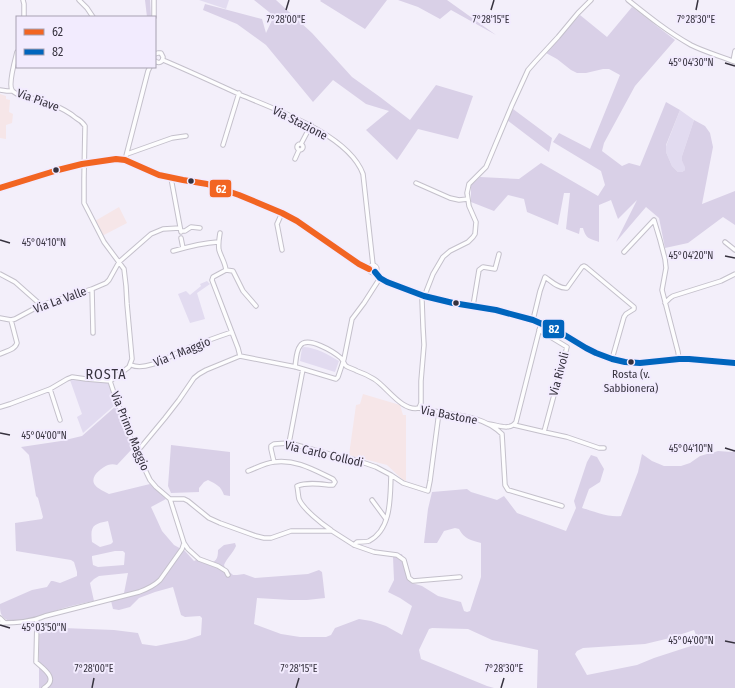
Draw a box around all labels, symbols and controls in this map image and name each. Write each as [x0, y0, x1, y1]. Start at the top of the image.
text: 7°28'00"E [267, 14, 306, 26]
text: 7°28'15"E [473, 14, 510, 26]
text: 7°28'30"E [677, 14, 715, 26]
legend [16, 16, 156, 68]
text: 62 [52, 25, 63, 39]
text: 82 [52, 45, 63, 59]
text: 45°04'30"N [669, 57, 713, 69]
street label: Via Piave [15, 86, 61, 114]
street label: Via Stazione [270, 103, 330, 143]
unlabelled marker [51, 165, 61, 175]
unlabelled marker [186, 176, 196, 186]
line badge: 62 [209, 179, 232, 198]
text: 62 [216, 183, 226, 196]
text: 45°04'10"N [22, 237, 66, 249]
text: 45°04'20"N [669, 250, 713, 262]
street label: Via La Valle [32, 284, 88, 316]
unlabelled marker [451, 298, 461, 308]
line badge: 82 [542, 319, 565, 339]
text: 82 [549, 323, 559, 336]
street label: Via 1 Maggio [151, 334, 213, 370]
street label: Via Rivoli [546, 350, 572, 398]
marker: Rosta (v. Sabbionera) [626, 357, 636, 367]
district label: ROSTA [85, 366, 127, 383]
place label: Rosta (v. Sabbionera) [604, 368, 658, 395]
street label: Via Primo Maggio [108, 389, 152, 473]
street label: Via Bastone [419, 403, 479, 427]
text: 45°04'00"N [21, 430, 67, 442]
street label: Via Carlo Collodi [283, 438, 365, 470]
text: 45°04'10"N [669, 443, 713, 455]
text: 45°03'50"N [21, 622, 67, 634]
text: 45°04'00"N [668, 635, 714, 647]
text: 7°28'00"E [75, 663, 114, 675]
text: 7°28'15"E [281, 663, 318, 675]
text: 7°28'30"E [485, 663, 523, 675]

